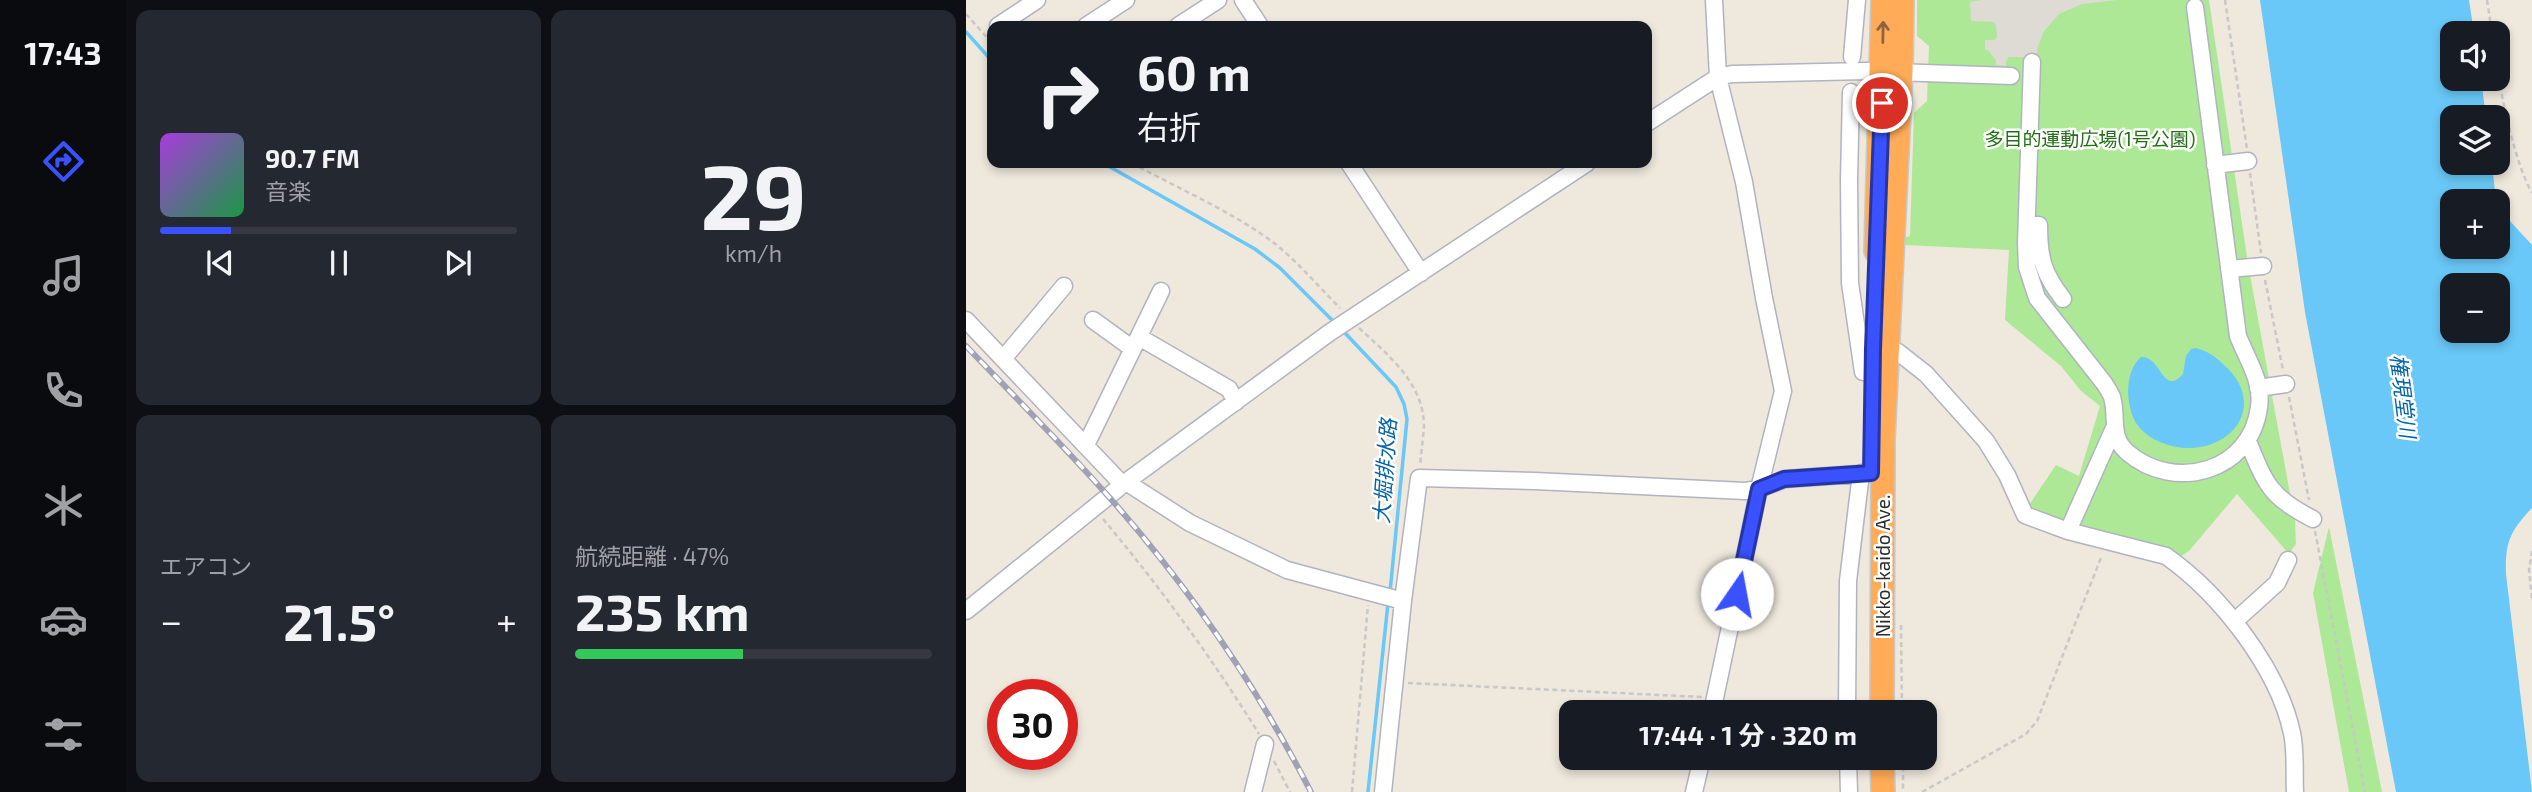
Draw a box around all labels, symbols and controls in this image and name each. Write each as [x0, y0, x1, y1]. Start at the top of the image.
one-way arrow [1876, 20, 1890, 43]
map controls [2440, 21, 2510, 343]
button: sound [2440, 21, 2510, 91]
text: 17:43 [24, 33, 102, 71]
text: 60 m [1137, 42, 1251, 101]
icon: right [1022, 49, 1113, 140]
pin [1852, 73, 1912, 133]
icon: arrive [1863, 84, 1901, 122]
button: layers [2440, 105, 2510, 175]
text: 右折 [1137, 107, 1201, 145]
park label: 多目的運動広場(1号公園) [1984, 127, 2196, 150]
icon: directions [39, 137, 88, 186]
text: 29 [700, 139, 807, 248]
text: 90.7 FM [265, 142, 360, 173]
text: 音楽 [265, 177, 311, 205]
button: + [2440, 189, 2510, 259]
text: km/h [725, 239, 782, 267]
icon: previous [201, 244, 239, 282]
icon: pause [320, 244, 358, 282]
icon: next [439, 244, 477, 282]
icon: music [39, 251, 88, 300]
button: − [2440, 273, 2510, 343]
water label: 権現堂川 [2386, 353, 2422, 441]
icon: phone [39, 366, 88, 415]
water label: 大堀排水路 [1368, 416, 1400, 524]
icon: climate [39, 481, 88, 530]
street label: Nikko-kaido Ave. [1871, 495, 1894, 637]
text: 航続距離 · 47% [575, 542, 729, 570]
text: エアコン [160, 552, 252, 580]
position arrow [1700, 557, 1774, 631]
text: 235 km [575, 579, 750, 641]
text: 21.5° [283, 589, 395, 651]
icon: car [39, 595, 88, 644]
text: − [160, 597, 182, 643]
text: + [496, 597, 517, 643]
speed limit sign: 30 [987, 679, 1078, 770]
icon: filters [39, 710, 88, 759]
text: 17:44 · 1 分 · 320 m [1639, 719, 1857, 750]

